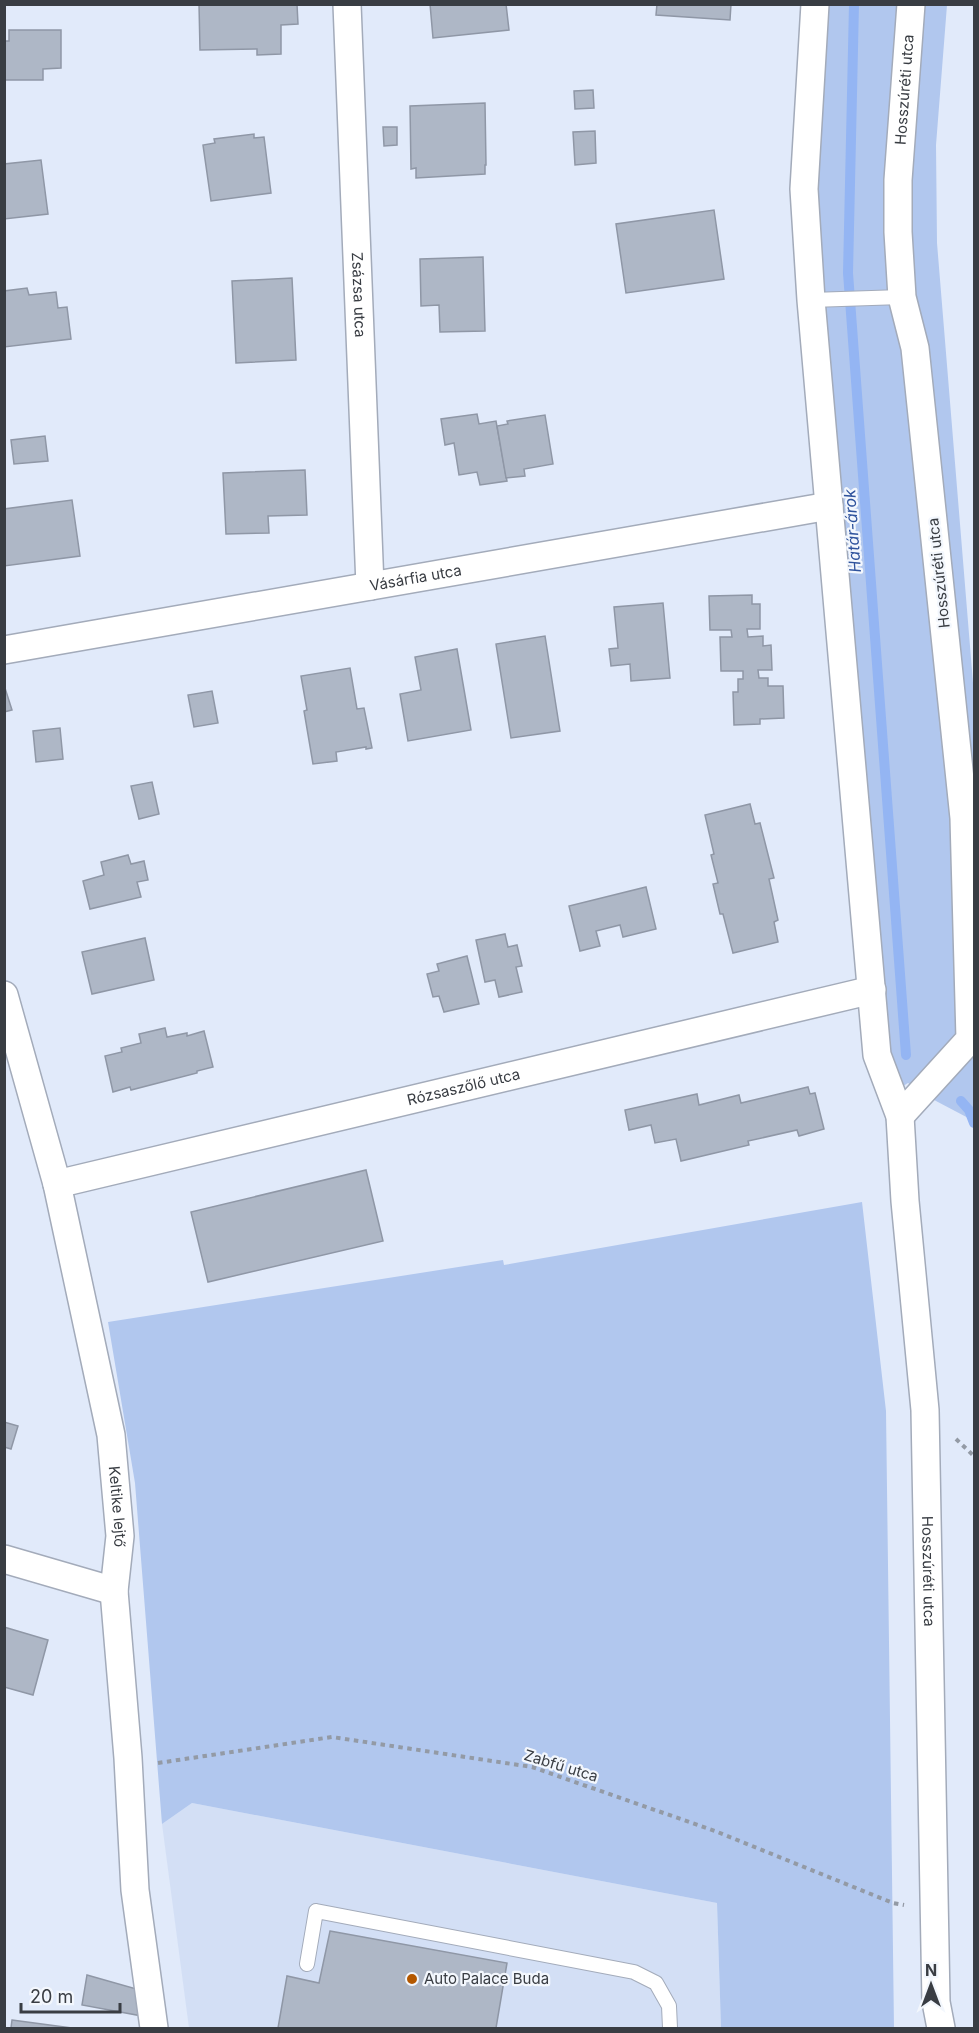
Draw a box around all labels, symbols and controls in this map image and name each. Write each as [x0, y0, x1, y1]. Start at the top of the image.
street label: Hosszúréti utca [891, 34, 918, 146]
street label: Zsázsa utca [348, 252, 370, 338]
water label: Határ-árok [839, 488, 865, 573]
street label: Hosszúréti utca [923, 517, 954, 629]
street label: Vásárfia utca [368, 560, 463, 595]
street label: Rózsaszőlő utca [405, 1064, 522, 1109]
street label: Keltike lejtő [105, 1465, 130, 1548]
street label: Hosszúréti utca [918, 1516, 939, 1627]
street label: Zabfű utca [522, 1745, 600, 1786]
north arrow [901, 1955, 961, 2015]
text: N [925, 1960, 937, 1980]
place label: Auto Palace Buda [424, 1969, 549, 1988]
marker: Auto Palace Buda [405, 1972, 419, 1986]
scale bar [21, 1976, 120, 2014]
text: 20 m [30, 1986, 73, 2007]

